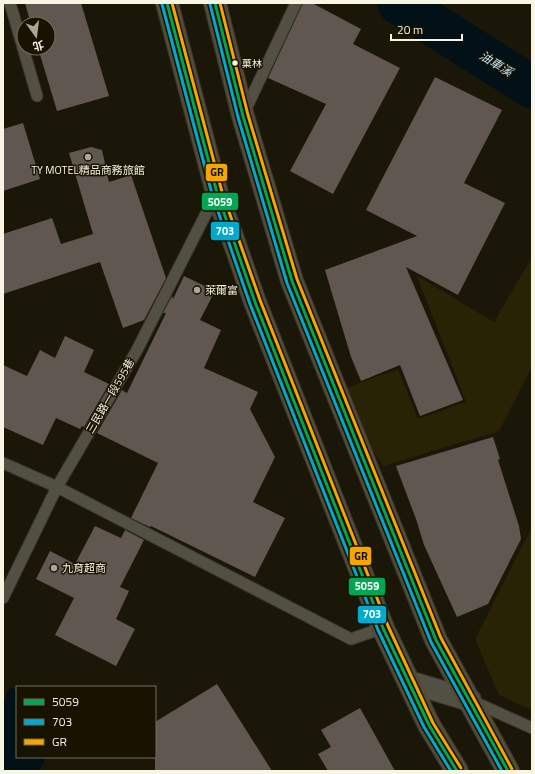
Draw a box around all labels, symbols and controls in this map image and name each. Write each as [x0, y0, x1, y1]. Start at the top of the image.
north arrow [16, 16, 56, 56]
scale bar [391, 16, 462, 42]
text: 20 m [397, 20, 423, 39]
text: 北 [31, 37, 46, 55]
water label: 油車溪 [476, 46, 518, 82]
place label: 菓林 [241, 56, 262, 71]
marker: 菓林 [230, 58, 240, 68]
marker: TY MOTEL精品商務旅館 [83, 152, 93, 162]
place label: TY MOTEL精品商務旅館 [31, 162, 145, 178]
line badge: GR [205, 163, 228, 182]
text: GR [210, 164, 224, 180]
line badge: 5059 [201, 192, 239, 211]
text: 5059 [208, 194, 232, 210]
line badge: 703 [210, 221, 240, 241]
text: 703 [216, 223, 234, 239]
place label: 萊爾富 [205, 282, 238, 298]
marker: 萊爾富 [192, 285, 202, 295]
street label: 三民路一段595巷 [82, 355, 138, 437]
line badge: GR [349, 546, 372, 566]
text: GR [354, 548, 368, 564]
place label: 九育超商 [62, 560, 106, 576]
marker: 九育超商 [49, 563, 59, 573]
line badge: 5059 [348, 577, 386, 596]
text: 5059 [355, 578, 379, 594]
line badge: 703 [357, 605, 387, 624]
text: 703 [363, 606, 381, 622]
legend [16, 686, 156, 758]
text: 5059 [52, 692, 79, 711]
text: 703 [52, 712, 72, 731]
text: GR [52, 732, 67, 751]

